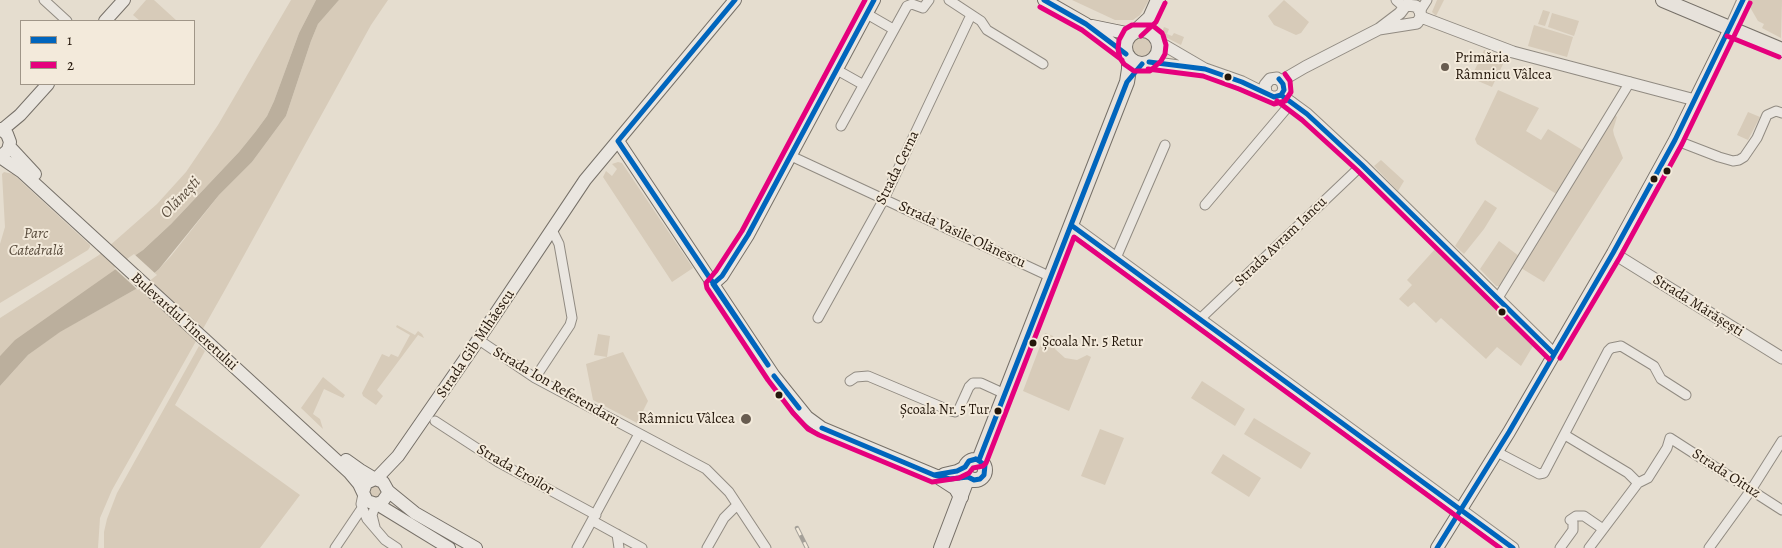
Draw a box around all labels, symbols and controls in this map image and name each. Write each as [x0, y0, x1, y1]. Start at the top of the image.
legend [20, 20, 195, 85]
text: 1 [67, 30, 72, 50]
place label: Primăria Râmnicu Vâlcea [1455, 49, 1552, 84]
text: 2 [67, 55, 74, 75]
marker: Primăria Râmnicu Vâlcea [1439, 61, 1451, 73]
unlabelled marker [1223, 72, 1233, 82]
street label: Strada Cerna [872, 128, 924, 208]
unlabelled marker [1662, 166, 1672, 176]
water label: Olănești [157, 173, 205, 223]
unlabelled marker [1649, 174, 1659, 184]
street label: Strada Avram Iancu [1231, 193, 1331, 291]
street label: Strada Vasile Olănescu [895, 198, 1029, 272]
park label: Parc Catedrală [9, 225, 63, 260]
street label: Bulevardul Tineretului [127, 269, 241, 375]
street label: Strada Mărășești [1649, 271, 1747, 341]
street label: Strada Gib Mihăescu [433, 286, 519, 402]
unlabelled marker [1497, 307, 1507, 317]
place label: Școala Nr. 5 Retur [1042, 335, 1143, 351]
marker: Școala Nr. 5 Retur [1028, 338, 1038, 348]
street label: Strada Ion Referendaru [489, 343, 623, 431]
unlabelled marker [774, 390, 784, 400]
place label: Școala Nr. 5 Tur [900, 403, 989, 419]
marker: Școala Nr. 5 Tur [993, 406, 1003, 416]
place label: Râmnicu Vâlcea [638, 410, 735, 428]
marker: Râmnicu Vâlcea [739, 412, 753, 426]
street label: Strada Eroilor [473, 441, 557, 499]
street label: Strada Oituz [1688, 445, 1764, 503]

